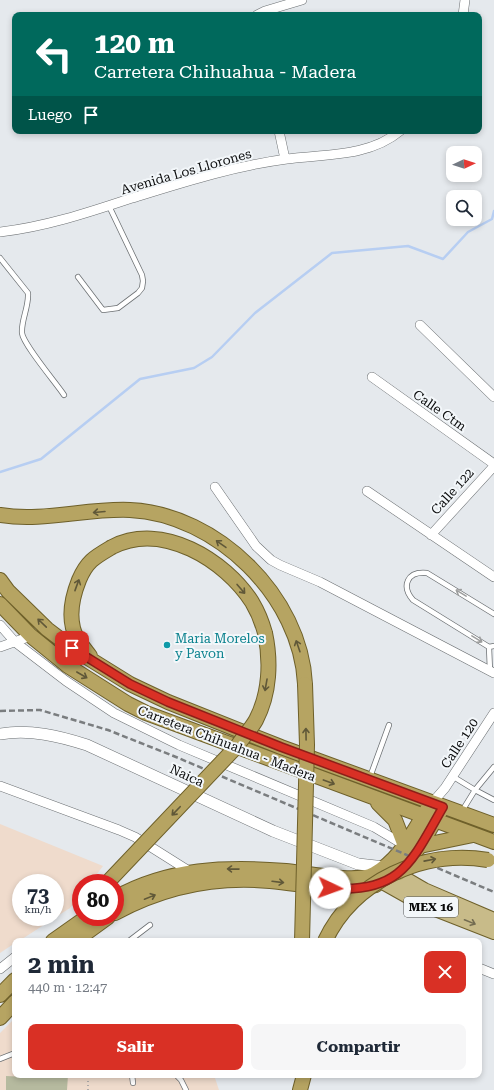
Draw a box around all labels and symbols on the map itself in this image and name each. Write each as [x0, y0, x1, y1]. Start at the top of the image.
street label: Avenida Los Llorones [119, 146, 253, 197]
north arrow [446, 146, 482, 182]
street label: Calle Ctm [410, 387, 469, 434]
street label: Calle 122 [428, 465, 477, 517]
one-way arrow [93, 508, 106, 516]
one-way arrow [216, 540, 227, 548]
one-way arrow [74, 580, 82, 592]
one-way arrow [237, 583, 246, 594]
one-way arrow [455, 589, 467, 597]
one-way arrow [37, 619, 47, 628]
pin [55, 631, 89, 665]
place label: Maria Morelos y Pavon [175, 631, 265, 661]
one-way arrow [471, 636, 483, 644]
marker: Maria Morelos y Pavon [162, 640, 172, 650]
one-way arrow [294, 640, 301, 653]
one-way arrow [76, 671, 88, 679]
one-way arrow [262, 678, 270, 691]
street label: Carretera Chihuahua - Madera [136, 703, 318, 784]
street label: Calle 120 [438, 715, 481, 771]
one-way arrow [302, 728, 310, 741]
street label: Naica [167, 761, 206, 790]
one-way arrow [322, 778, 334, 786]
one-way arrow [171, 806, 181, 816]
one-way arrow [423, 856, 436, 864]
one-way arrow [227, 865, 240, 873]
position arrow [309, 867, 351, 909]
speed limit sign: 80 [72, 874, 124, 926]
one-way arrow [271, 878, 284, 886]
one-way arrow [144, 892, 156, 900]
road number: MEX 16 [404, 897, 458, 917]
one-way arrow [463, 919, 475, 927]

